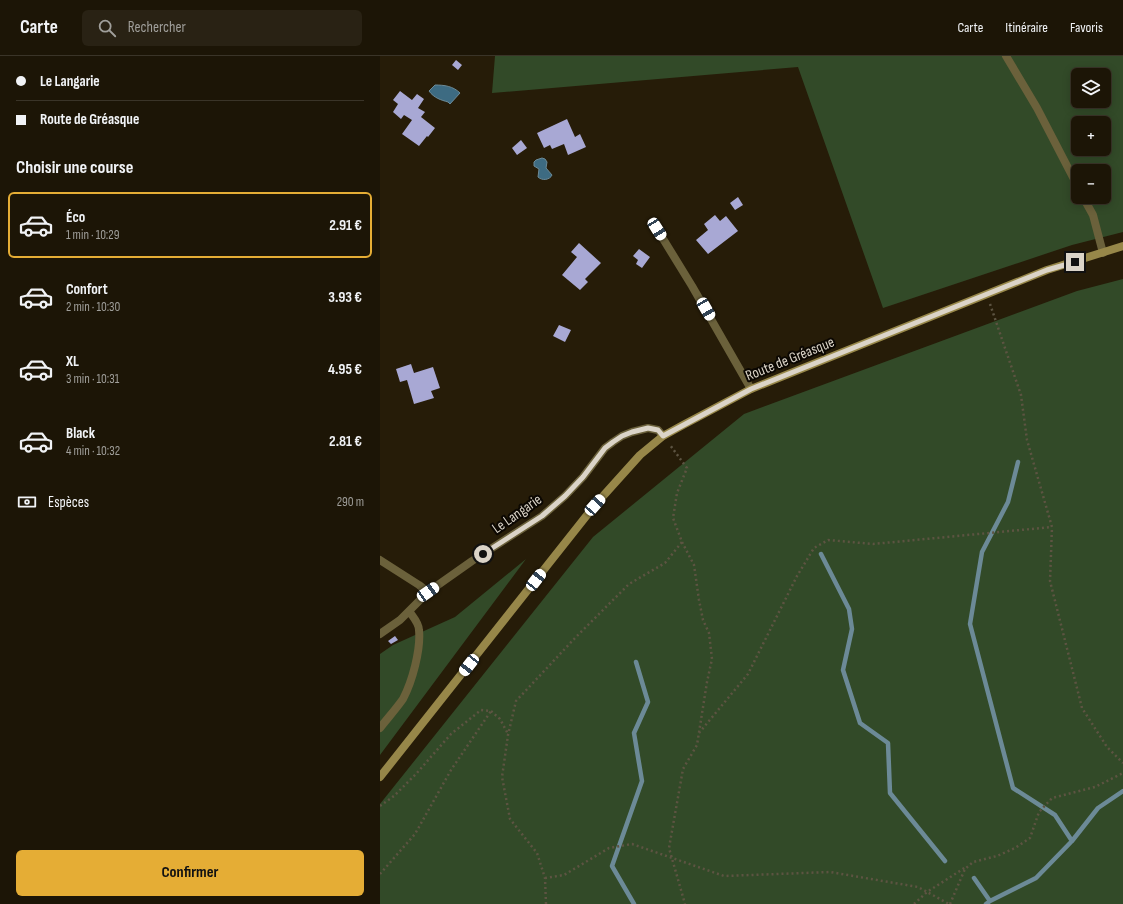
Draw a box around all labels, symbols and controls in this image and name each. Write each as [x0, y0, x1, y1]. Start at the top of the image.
search box [82, 10, 362, 46]
text: Carte [20, 16, 58, 39]
icon: search [96, 17, 118, 39]
text: Rechercher [128, 18, 186, 37]
text: Carte [957, 19, 983, 36]
text: Itinéraire [1005, 19, 1048, 36]
text: Favoris [1070, 19, 1103, 36]
map controls [1071, 68, 1111, 204]
button: layers [1071, 68, 1111, 108]
text: Le Langarie [40, 72, 100, 91]
text: Route de Gréasque [40, 110, 139, 129]
button: + [1071, 116, 1111, 156]
text: Choisir une course [16, 157, 133, 178]
button: − [1071, 164, 1111, 204]
icon: car [18, 207, 54, 243]
text: Éco [66, 208, 85, 227]
text: 2.91 € [329, 216, 362, 235]
car [646, 216, 668, 242]
text: 1 min · 10:29 [66, 227, 119, 243]
route end [1066, 253, 1084, 271]
icon: car [18, 279, 54, 315]
text: Confort [66, 280, 108, 299]
text: 3.93 € [328, 288, 362, 307]
car [695, 296, 717, 322]
text: 2 min · 10:30 [66, 299, 120, 315]
street label: Route de Gréasque [743, 333, 837, 385]
icon: car [18, 351, 54, 387]
text: XL [66, 352, 79, 371]
text: 4.95 € [328, 360, 362, 379]
text: 3 min · 10:31 [66, 371, 119, 387]
icon: car [18, 423, 54, 459]
text: Black [66, 424, 95, 443]
text: 2.81 € [329, 432, 362, 451]
text: 4 min · 10:32 [66, 443, 120, 459]
street label: Le Langarie [489, 490, 545, 538]
icon: cash [16, 491, 38, 513]
car [583, 492, 607, 518]
text: Espèces [48, 493, 89, 512]
text: 290 m [337, 494, 364, 510]
route start [474, 545, 492, 563]
car [524, 567, 548, 593]
car [415, 580, 441, 604]
car [457, 652, 481, 678]
button: Confirmer [16, 850, 364, 896]

